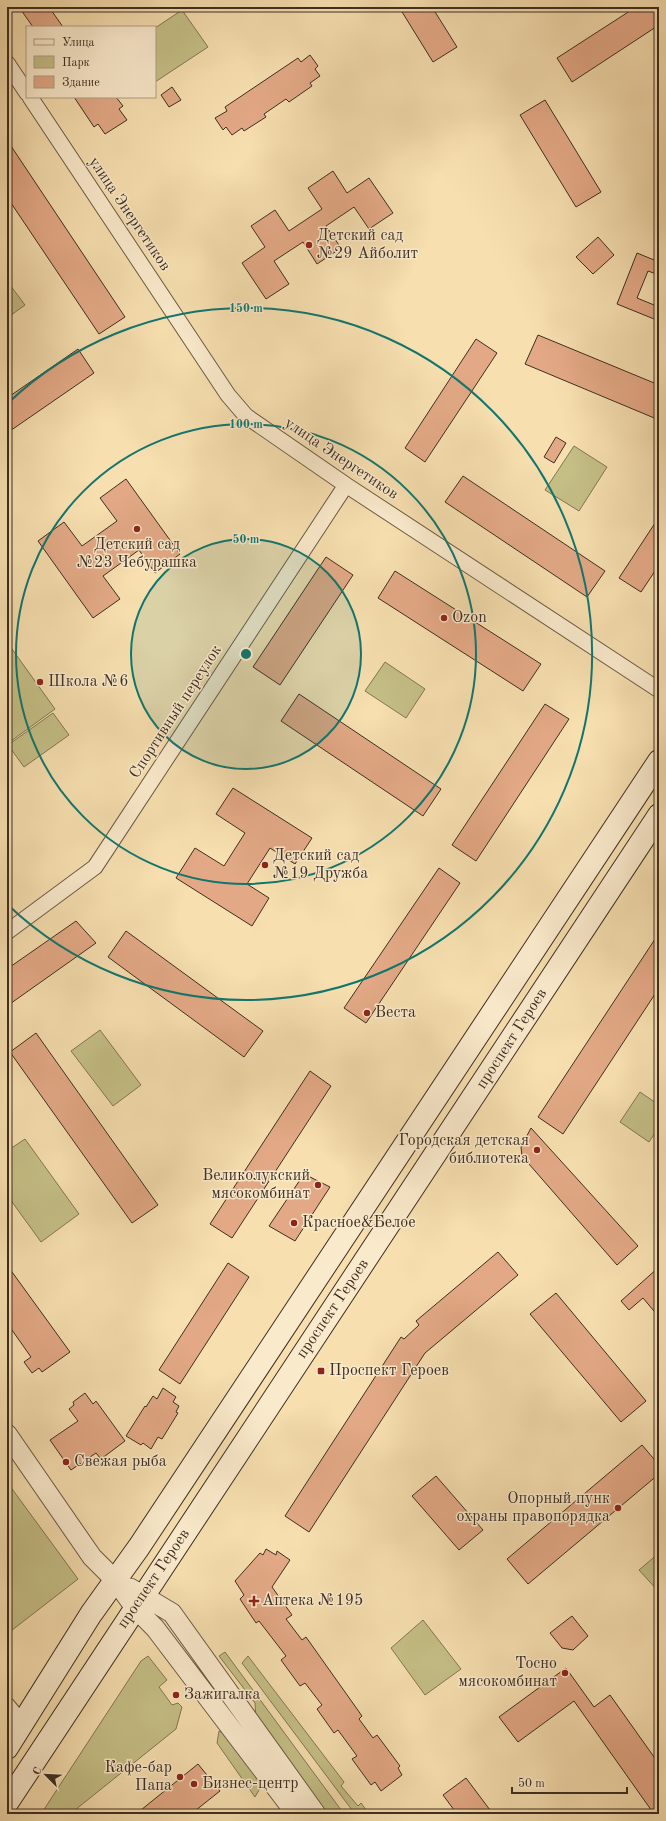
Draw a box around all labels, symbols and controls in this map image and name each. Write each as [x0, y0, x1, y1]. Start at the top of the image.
legend [26, 26, 156, 98]
text: Улица [62, 37, 95, 49]
text: Парк [62, 57, 90, 69]
text: Здание [62, 77, 100, 89]
street label: улица Энергетиков [85, 154, 173, 274]
place label: Детский сад №29 Айболит [317, 228, 418, 262]
marker: Детский сад №29 Айболит [304, 240, 314, 250]
text: 150 m [229, 302, 263, 315]
street label: улица Энергетиков [281, 415, 401, 503]
text: 100 m [229, 419, 263, 431]
marker: Детский сад №23 Чебурашка [132, 524, 142, 534]
text: 50 m [233, 533, 260, 546]
place label: Детский сад №23 Чебурашка [77, 537, 197, 571]
place label: Ozon [452, 610, 487, 626]
marker: Ozon [439, 613, 449, 623]
street label: Спортивный переулок [127, 642, 225, 782]
centre of rings [239, 647, 253, 661]
place label: Школа №6 [48, 674, 128, 690]
marker: Школа №6 [35, 677, 45, 687]
place label: Детский сад №19 Дружба [273, 848, 368, 882]
marker: Детский сад №19 Дружба [260, 860, 270, 870]
street label: проспект Героев [474, 986, 550, 1092]
place label: Веста [375, 1005, 416, 1021]
marker: Веста [362, 1008, 372, 1018]
place label: Городская детская библиотека [399, 1133, 529, 1167]
marker: Городская детская библиотека [532, 1145, 542, 1155]
place label: Великолукский мясокомбинат [202, 1168, 310, 1202]
marker: Великолукский мясокомбинат [313, 1180, 323, 1190]
place label: Красное&Белое [302, 1215, 416, 1231]
marker: Красное&Белое [289, 1218, 299, 1228]
street label: проспект Героев [294, 1256, 372, 1362]
place label: Проспект Героев [329, 1363, 449, 1379]
marker: Проспект Героев [316, 1366, 326, 1376]
place label: Свежая рыба [74, 1454, 167, 1470]
marker: Свежая рыба [61, 1457, 71, 1467]
place label: Опорный пунк охраны правопорядка [456, 1491, 610, 1525]
marker: Опорный пунк охраны правопорядка [613, 1503, 623, 1513]
street label: проспект Героев [115, 1526, 193, 1632]
place label: Аптека №195 [262, 1593, 363, 1609]
marker: Аптека №195 [249, 1596, 259, 1606]
place label: Тосно мясокомбинат [459, 1656, 557, 1690]
marker: Тосно мясокомбинат [560, 1668, 570, 1678]
place label: Зажигалка [184, 1687, 260, 1703]
marker: Зажигалка [171, 1690, 181, 1700]
north arrow [26, 1755, 66, 1795]
place label: Кафе-бар Папа [104, 1760, 172, 1794]
text: С [32, 1766, 45, 1777]
scale bar [512, 1769, 627, 1795]
marker: Кафе-бар Папа [175, 1772, 185, 1782]
place label: Бизнес-центр [202, 1776, 299, 1792]
text: 50 m [518, 1777, 545, 1790]
marker: Бизнес-центр [189, 1779, 199, 1789]

